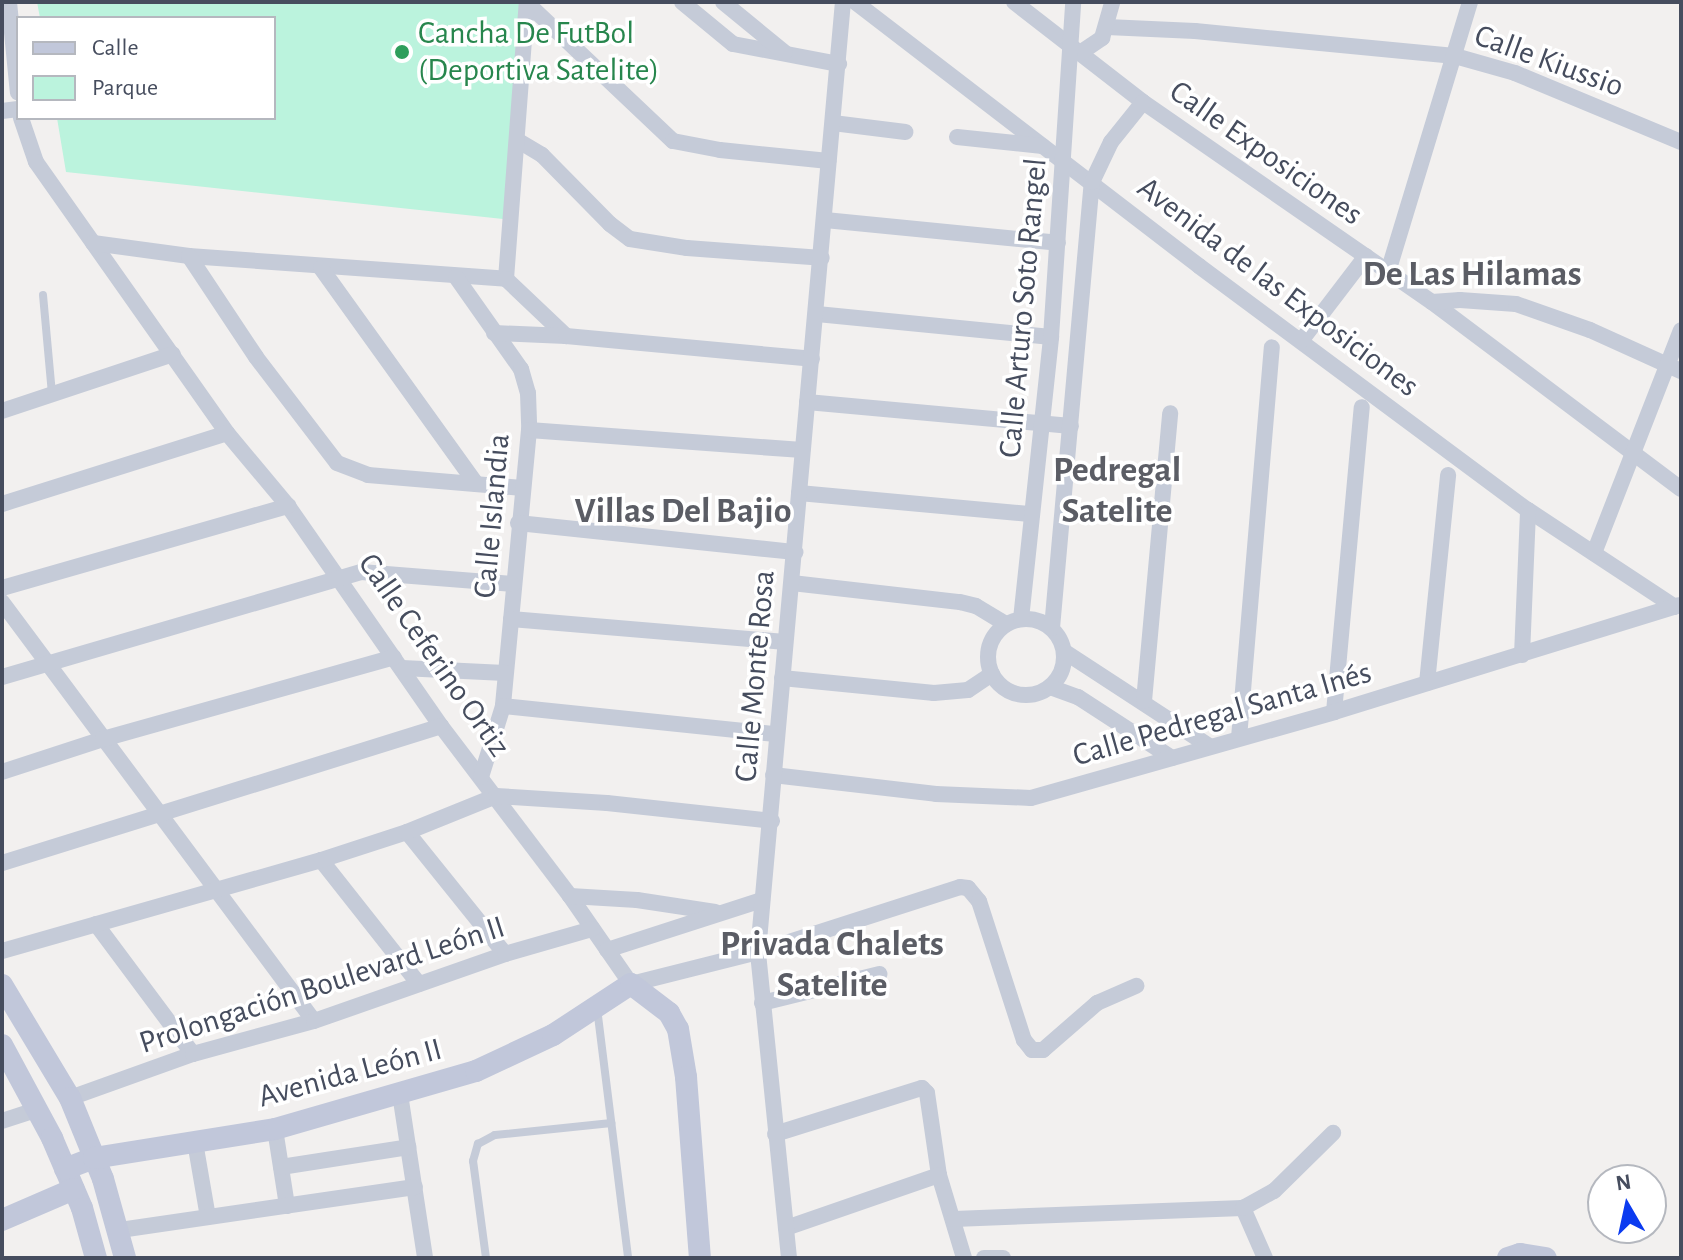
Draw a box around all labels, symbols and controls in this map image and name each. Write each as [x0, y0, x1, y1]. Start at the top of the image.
place label: Cancha De FutBol (Deportiva Satelite) [418, 15, 659, 90]
legend [16, 16, 276, 120]
street label: Calle Kiussio [1469, 16, 1629, 106]
text: Calle [92, 36, 139, 60]
marker: Cancha De FutBol (Deportiva Satelite) [393, 43, 411, 61]
street label: Calle Exposiciones [1162, 72, 1370, 234]
text: Parque [92, 76, 158, 100]
street label: Calle Arturo Soto Rangel [991, 157, 1055, 459]
street label: Avenida de las Exposiciones [1130, 169, 1426, 405]
district label: De Las Hilamas [1362, 253, 1582, 297]
street label: Calle Islandia [466, 432, 518, 600]
district label: Pedregal Satelite [1053, 448, 1181, 533]
district label: Villas Del Bajio [575, 490, 791, 534]
street label: Calle Ceferino Ortiz [350, 546, 518, 764]
street label: Calle Monte Rosa [727, 568, 783, 784]
street label: Calle Pedregal Santa Inés [1068, 653, 1376, 775]
street label: Prolongación Boulevard León II [134, 908, 510, 1062]
district label: Privada Chalets Satelite [720, 922, 944, 1007]
street label: Avenida León II [254, 1030, 446, 1116]
north arrow [1587, 1164, 1667, 1244]
text: N [1614, 1170, 1633, 1194]

